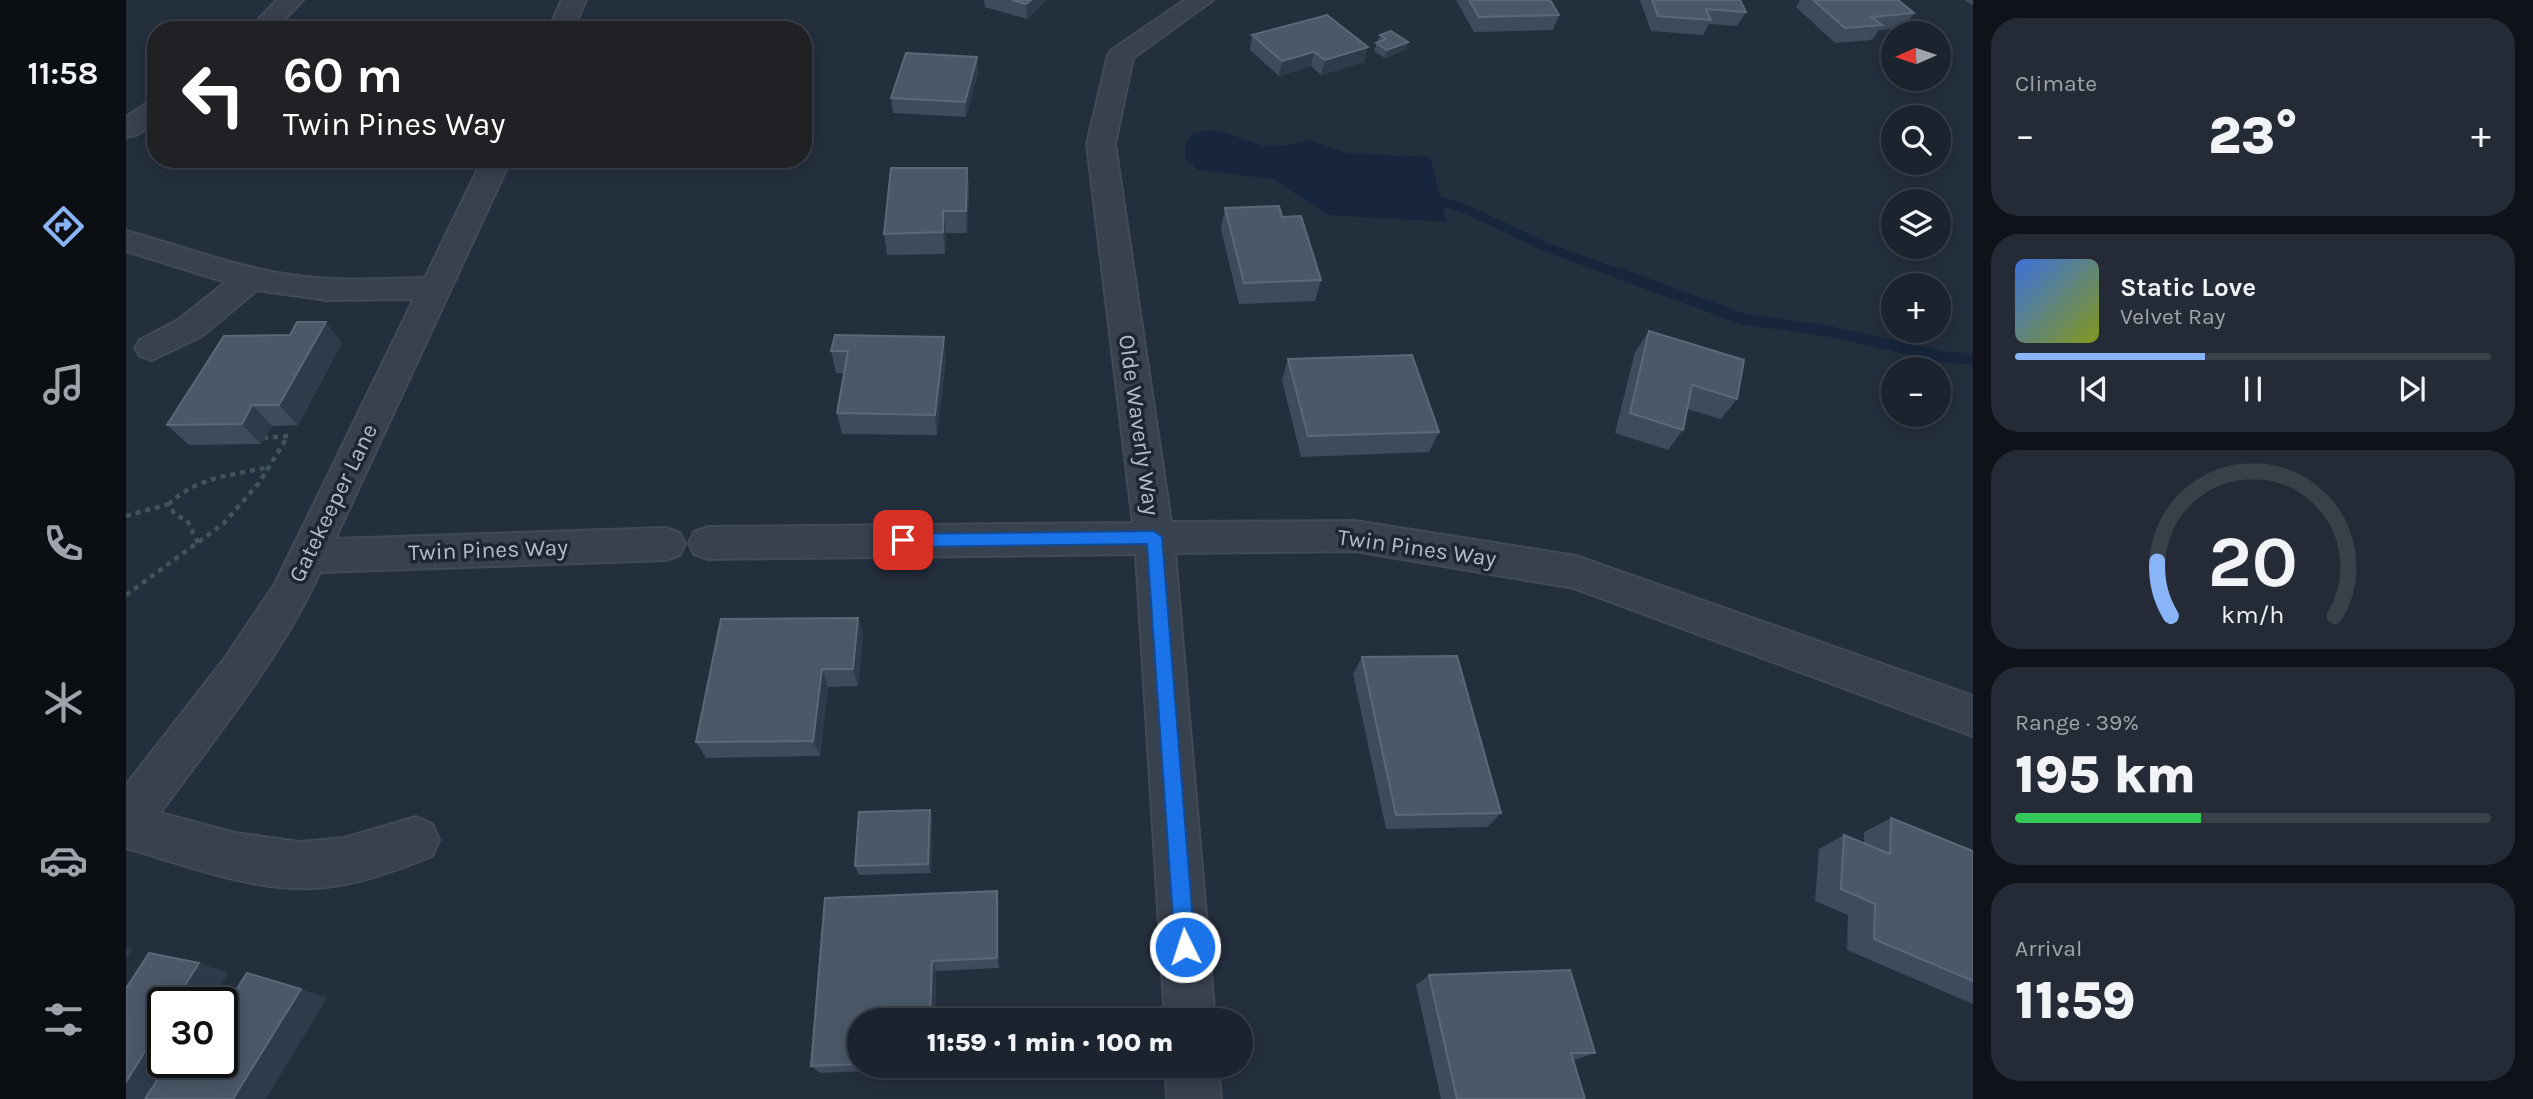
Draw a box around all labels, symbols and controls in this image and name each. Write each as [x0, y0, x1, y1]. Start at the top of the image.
north arrow [1881, 21, 1951, 91]
map controls [1881, 21, 1951, 427]
text: 60 m [283, 47, 403, 104]
icon: left [168, 49, 259, 140]
text: 11:58 [28, 55, 98, 92]
text: Climate [2015, 70, 2097, 97]
button: search [1881, 105, 1951, 175]
text: 23° [2208, 105, 2298, 166]
text: Twin Pines Way [283, 106, 505, 143]
text: − [2015, 113, 2035, 158]
text: + [2471, 113, 2491, 158]
button: layers [1881, 189, 1951, 259]
icon: directions [39, 202, 88, 251]
text: Static Love [2120, 272, 2256, 303]
button: + [1881, 273, 1951, 343]
text: Velvet Ray [2120, 303, 2225, 330]
street label: Olde Waverly Way [1113, 333, 1165, 517]
button: − [1881, 357, 1951, 427]
icon: music [39, 360, 88, 409]
icon: previous [2075, 370, 2113, 408]
icon: pause [2234, 370, 2272, 408]
icon: next [2393, 370, 2431, 408]
street label: Gatekeeper Lane [283, 419, 383, 587]
pin [873, 510, 933, 570]
icon: phone [39, 519, 88, 568]
text: 20 [2208, 519, 2298, 604]
icon: arrive [884, 521, 922, 559]
street label: Twin Pines Way [1336, 524, 1498, 573]
street label: Twin Pines Way [408, 534, 569, 566]
text: km/h [2221, 599, 2285, 628]
icon: climate [39, 678, 88, 727]
text: Range · 39% [2015, 709, 2139, 736]
text: 195 km [2015, 744, 2196, 805]
icon: car [39, 836, 88, 885]
position arrow [1148, 910, 1222, 984]
text: Arrival [2015, 935, 2082, 962]
text: 11:59 [2015, 970, 2136, 1031]
speed limit sign: 30 [147, 987, 238, 1078]
icon: filters [39, 995, 88, 1044]
text: 11:59 · 1 min · 100 m [927, 1027, 1173, 1058]

